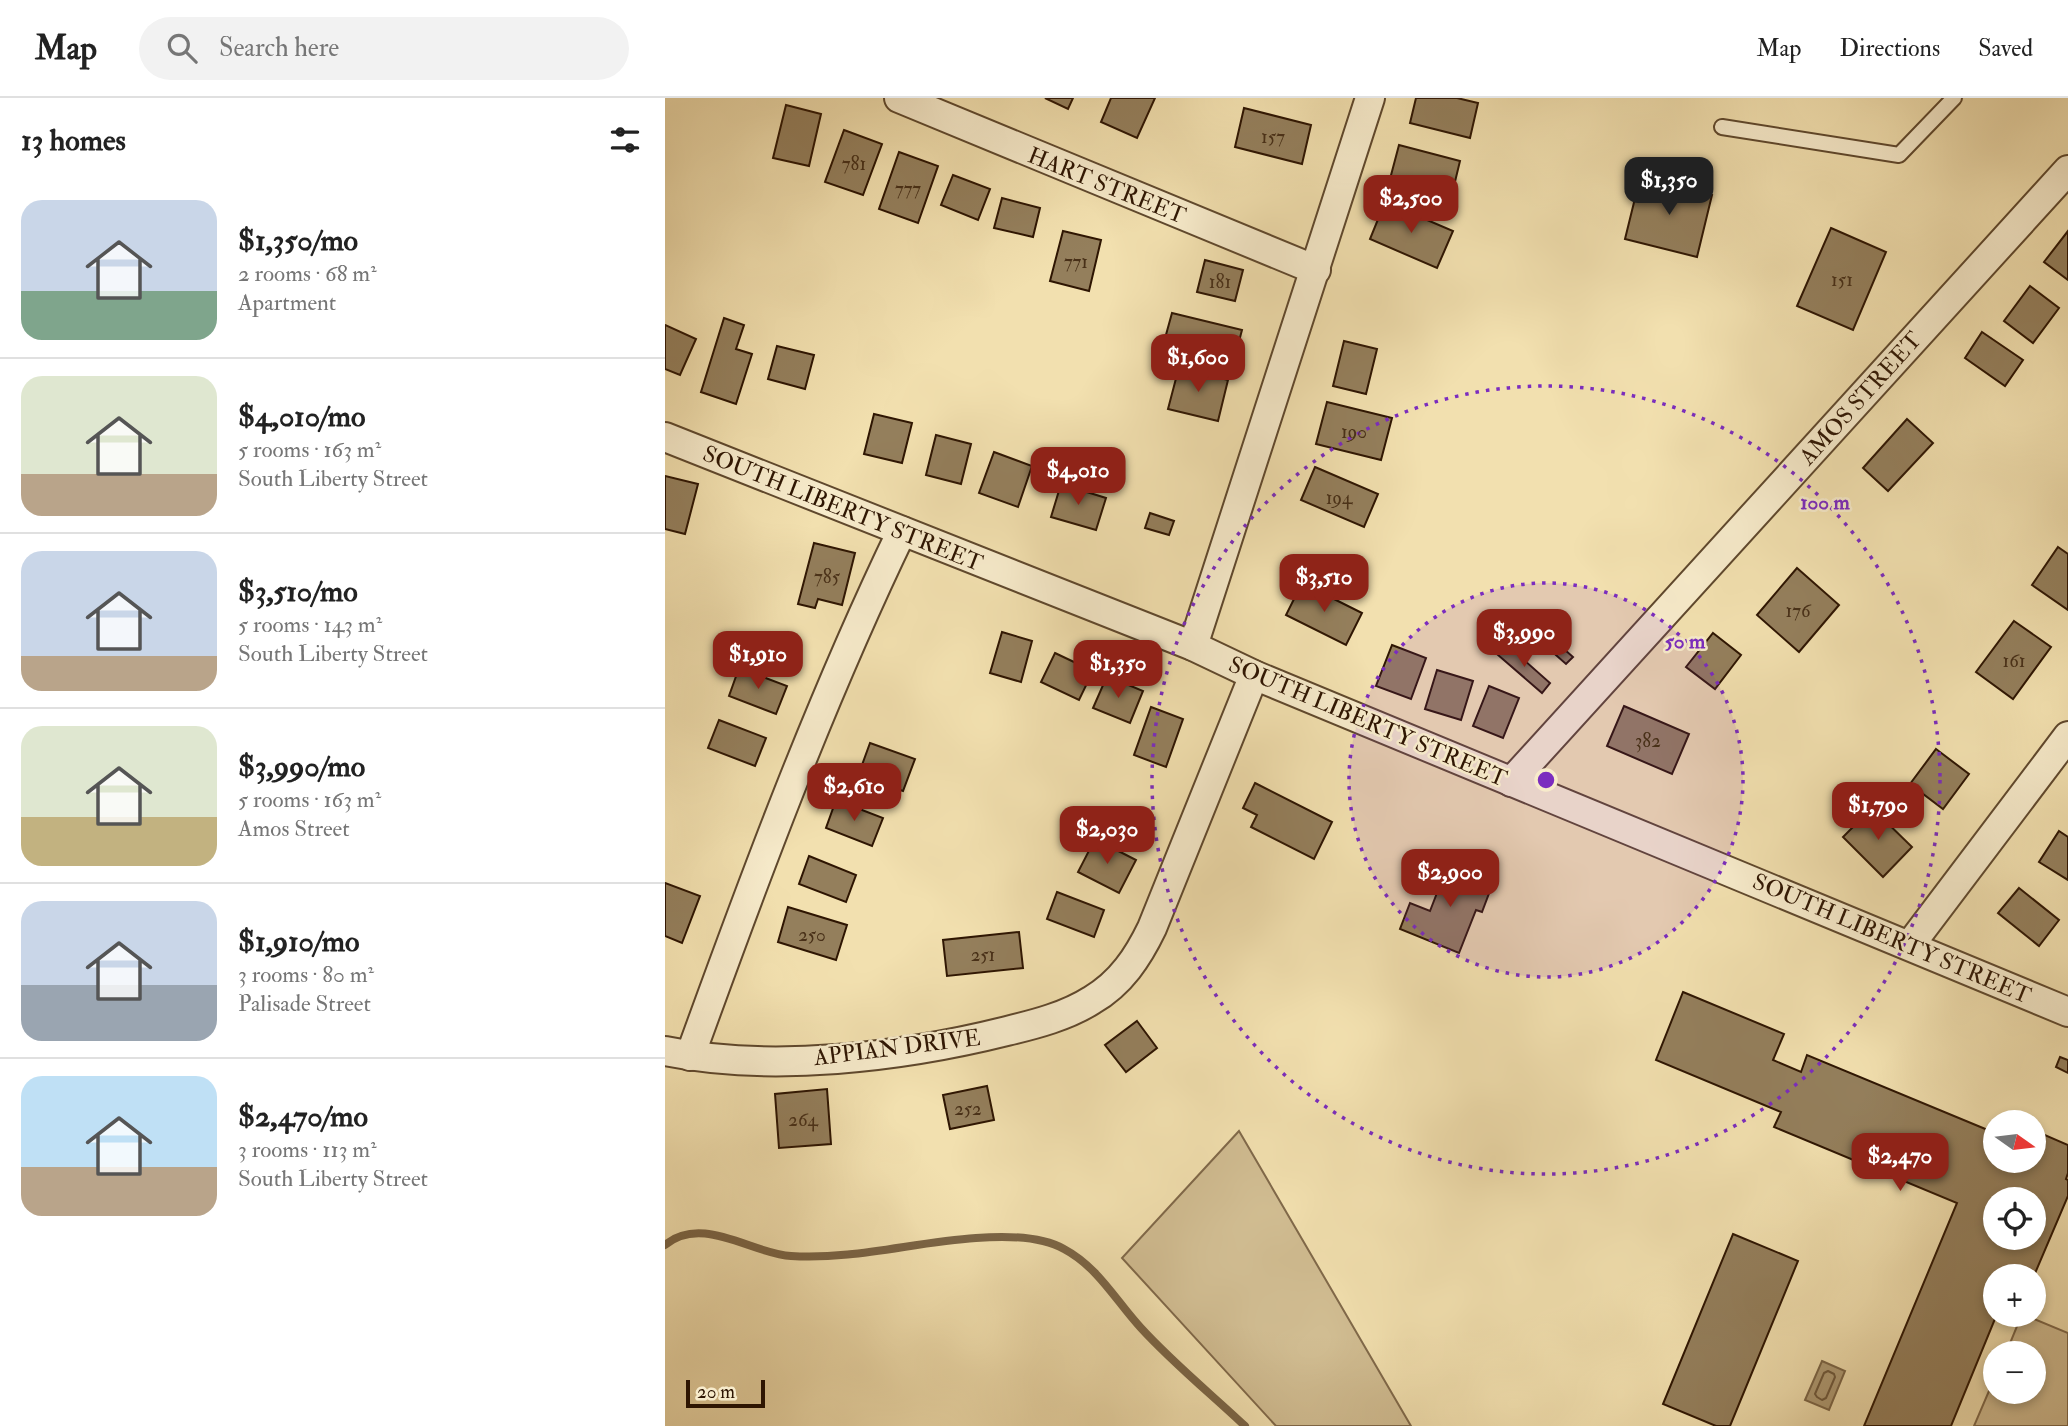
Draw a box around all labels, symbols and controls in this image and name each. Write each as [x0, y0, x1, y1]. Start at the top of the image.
search box [139, 17, 629, 80]
text: Map [35, 28, 97, 69]
icon: search [163, 29, 201, 67]
text: Search here [219, 32, 339, 64]
text: Map [1756, 33, 1801, 64]
text: Directions [1839, 33, 1940, 64]
text: Saved [1978, 33, 2033, 64]
icon: filters [606, 121, 644, 159]
text: 13 homes [21, 122, 126, 159]
house number: 157 [1261, 125, 1285, 149]
street label: HART STREET [1024, 141, 1190, 230]
house number: 781 [842, 152, 866, 176]
pin: $1,350 [1612, 158, 1726, 217]
text: $1,350 [1640, 165, 1698, 194]
pin: $2,500 [1354, 176, 1468, 235]
house number: 777 [895, 177, 921, 201]
text: $2,500 [1379, 183, 1443, 212]
text: $1,350/mo [238, 222, 358, 259]
icon: home [77, 228, 161, 312]
house number: 771 [1064, 250, 1088, 274]
text: 2 rooms · 68 m² [238, 259, 377, 288]
house number: 151 [1831, 268, 1853, 292]
house number: 181 [1209, 270, 1231, 294]
text: Apartment [238, 288, 336, 317]
street label: AMOS STREET [1792, 326, 1928, 472]
pin: $1,600 [1141, 334, 1255, 394]
text: $1,600 [1167, 342, 1229, 371]
text: $4,010/mo [238, 398, 365, 435]
icon: home [77, 404, 161, 488]
house number: 190 [1341, 420, 1367, 444]
text: 5 rooms · 163 m² [238, 435, 381, 464]
street label: SOUTH LIBERTY STREET [699, 439, 987, 578]
pin: $4,010 [1021, 448, 1135, 507]
text: $4,010 [1047, 455, 1109, 484]
text: South Liberty Street [238, 464, 428, 493]
house number: 194 [1326, 486, 1353, 510]
text: 100 m [1800, 489, 1851, 516]
pin: $3,510 [1267, 554, 1381, 614]
text: $3,510 [1296, 562, 1352, 591]
house number: 785 [814, 565, 841, 589]
text: $3,510/mo [238, 573, 358, 610]
icon: home [77, 579, 161, 663]
house number: 176 [1785, 599, 1812, 623]
text: 5 rooms · 143 m² [238, 610, 382, 639]
pin: $3,990 [1467, 610, 1581, 669]
text: $3,990 [1493, 617, 1555, 646]
text: 50 m [1665, 628, 1706, 655]
pin: $1,910 [701, 632, 815, 691]
text: South Liberty Street [238, 639, 428, 668]
text: $1,910 [729, 639, 787, 668]
pin: $1,350 [1061, 640, 1175, 700]
text: $1,350 [1089, 648, 1147, 677]
house number: 161 [2003, 649, 2025, 673]
street label: SOUTH LIBERTY STREET [1224, 650, 1511, 793]
house number: 382 [1635, 729, 1661, 753]
text: $3,990/mo [238, 748, 365, 785]
icon: home [77, 754, 161, 838]
pin: $2,610 [797, 764, 911, 823]
centre of rings [1534, 768, 1558, 792]
text: $2,610 [823, 771, 885, 800]
pin: $1,790 [1821, 782, 1935, 842]
text: 5 rooms · 163 m² [238, 785, 381, 814]
text: $1,790 [1848, 790, 1908, 819]
pin: $2,030 [1050, 806, 1164, 866]
text: Amos Street [238, 814, 350, 843]
text: $2,030 [1076, 814, 1138, 843]
pin: $2,900 [1393, 850, 1507, 909]
text: $2,900 [1417, 857, 1483, 886]
street label: SOUTH LIBERTY STREET [1748, 867, 2035, 1010]
text: $1,910/mo [238, 923, 359, 960]
house number: 250 [798, 923, 826, 947]
icon: home [77, 929, 161, 1013]
house number: 251 [971, 943, 995, 967]
text: 3 rooms · 80 m² [238, 960, 374, 989]
text: Palisade Street [238, 989, 371, 1018]
street label: APPIAN DRIVE [811, 1023, 982, 1072]
house number: 252 [954, 1097, 982, 1121]
text: $2,470/mo [238, 1098, 368, 1135]
icon: home [77, 1104, 161, 1188]
house number: 264 [788, 1108, 818, 1132]
north arrow [1983, 1110, 2046, 1172]
map controls [1983, 1110, 2046, 1404]
pin: $2,470 [1843, 1134, 1957, 1193]
text: 3 rooms · 113 m² [238, 1135, 377, 1164]
text: $2,470 [1868, 1141, 1932, 1170]
text: South Liberty Street [238, 1164, 428, 1193]
button: locate [1983, 1187, 2046, 1250]
button: + [1983, 1264, 2046, 1327]
button: − [1983, 1341, 2046, 1404]
scale bar [686, 1377, 765, 1409]
text: 20 m [697, 1380, 735, 1404]

